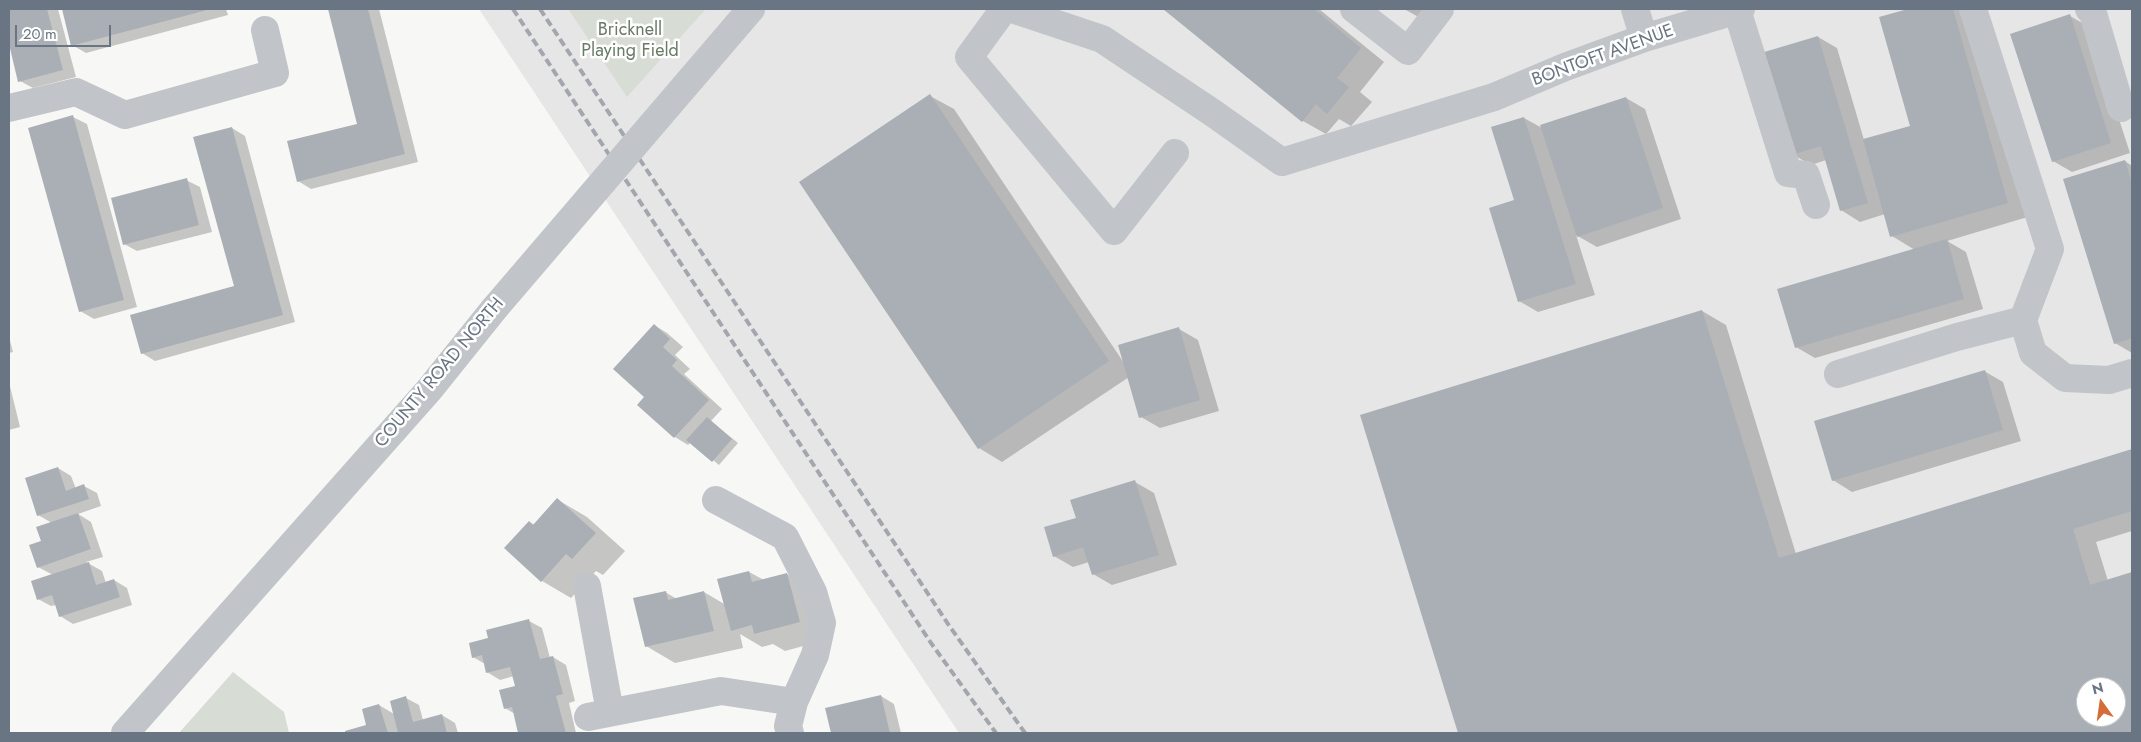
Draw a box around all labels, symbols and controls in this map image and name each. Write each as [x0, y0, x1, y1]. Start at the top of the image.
scale bar [18, 15, 114, 47]
park label: Bricknell Playing Field [581, 20, 679, 62]
street label: BONTOFT AVENUE [1529, 20, 1677, 92]
text: 20 m [23, 23, 57, 45]
street label: COUNTY ROAD NORTH [371, 294, 509, 452]
north arrow [2076, 677, 2126, 727]
text: N [2090, 677, 2105, 699]

